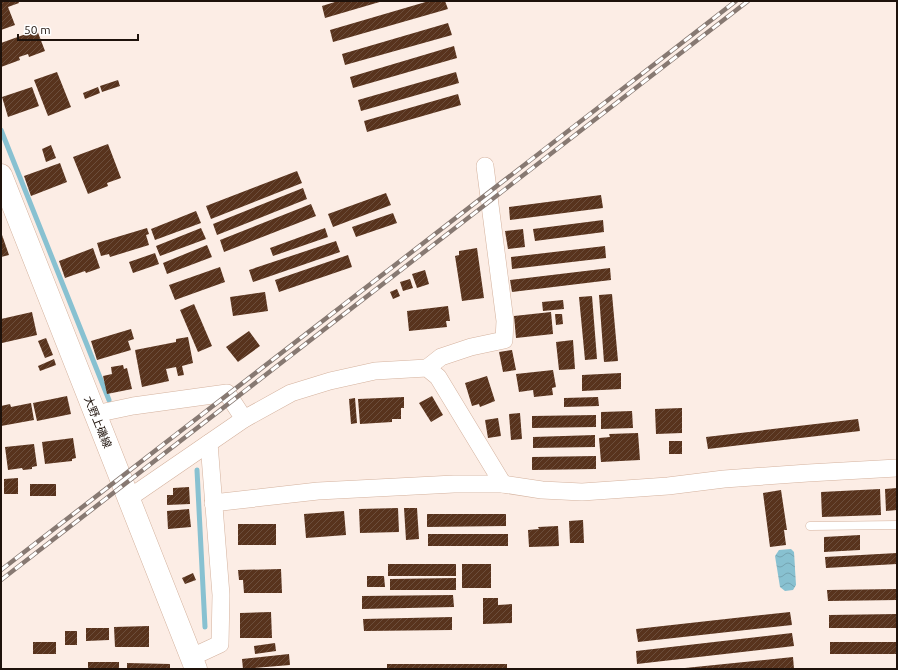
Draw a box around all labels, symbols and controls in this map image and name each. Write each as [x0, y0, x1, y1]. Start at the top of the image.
scale bar [18, 16, 138, 42]
text: 50 m [24, 23, 51, 36]
street label: 大野上磯線 [82, 394, 114, 450]

